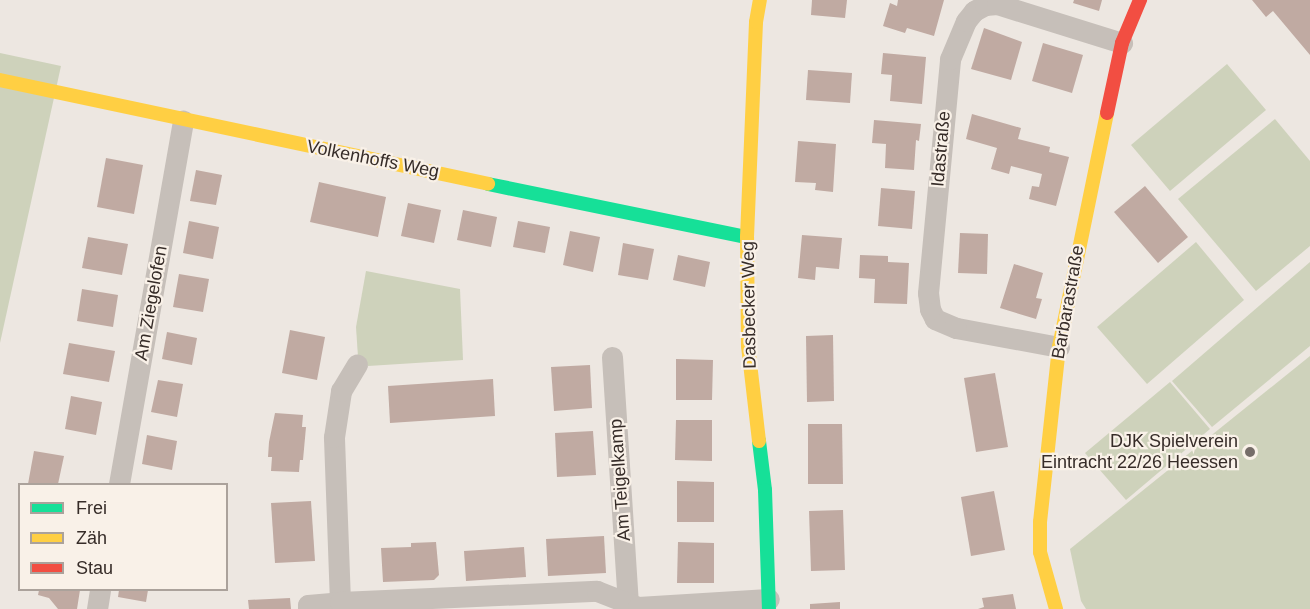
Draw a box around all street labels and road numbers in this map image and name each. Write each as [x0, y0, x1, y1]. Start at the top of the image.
street label: Idastraße [927, 110, 955, 188]
street label: Volkenhoffs Weg [305, 136, 441, 182]
street label: Dasbecker Weg [737, 241, 761, 369]
street label: Barbarastraße [1047, 243, 1089, 361]
street label: Am Ziegelofen [130, 244, 172, 362]
street label: Am Teigelkamp [605, 418, 635, 542]

